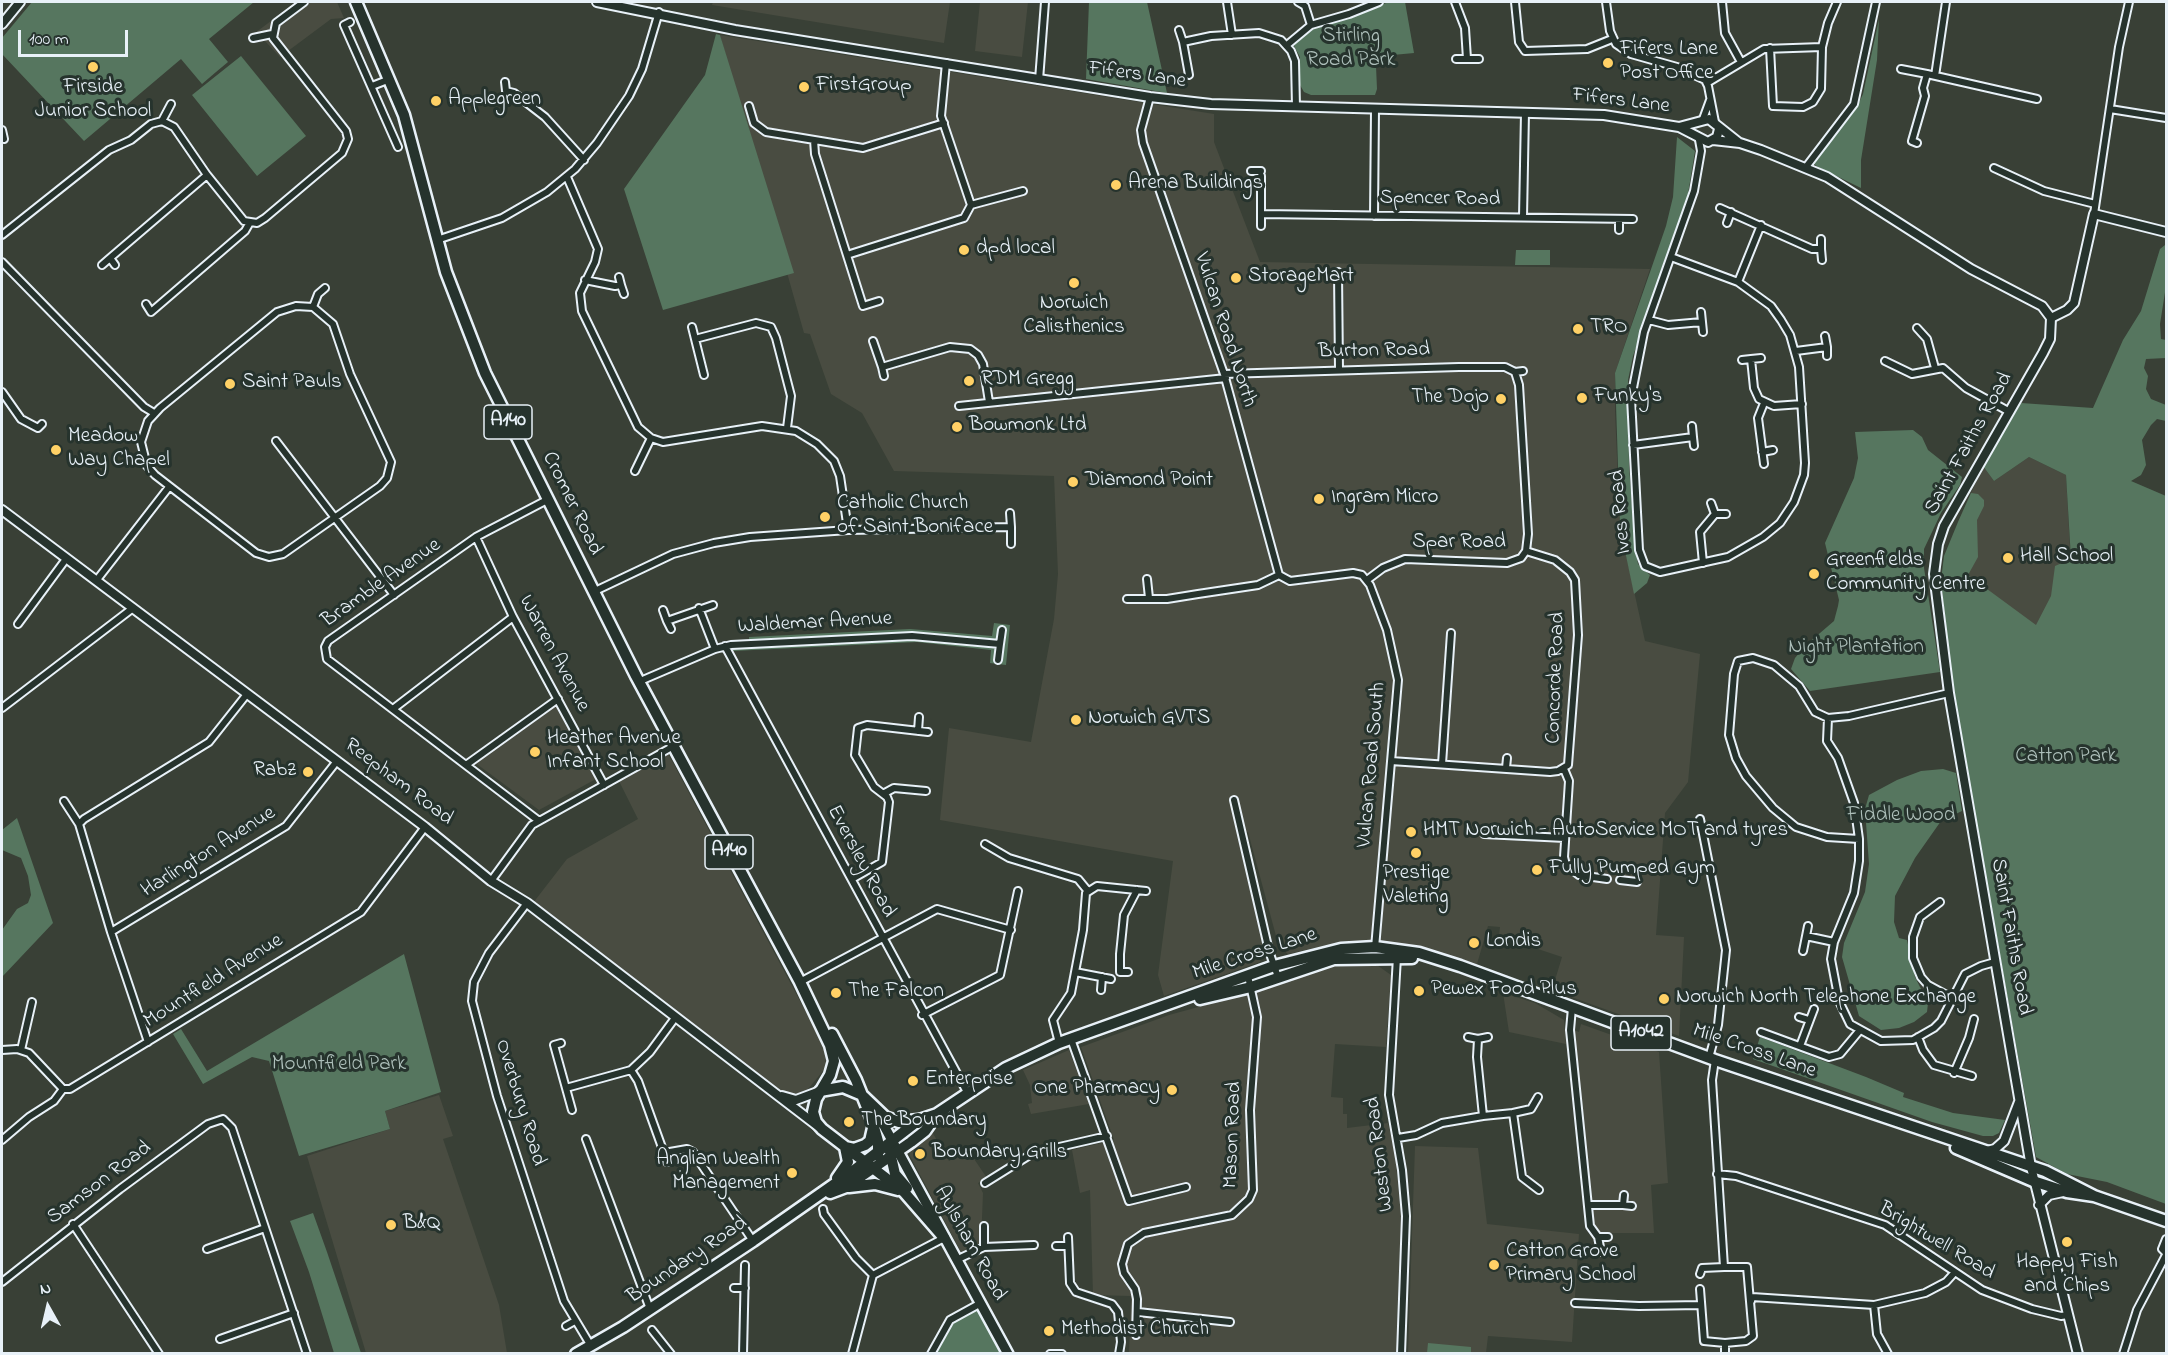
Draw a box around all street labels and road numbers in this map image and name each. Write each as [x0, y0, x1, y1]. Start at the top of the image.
street label: Fifers Lane [1087, 57, 1187, 95]
street label: Fifers Lane [1571, 84, 1671, 120]
street label: Spencer Road [1379, 186, 1501, 214]
street label: Vulcan Road North [1187, 249, 1261, 411]
street label: Burton Road [1318, 338, 1430, 366]
street label: Saint Faiths Road [1921, 369, 2019, 519]
road number: A140 [484, 405, 532, 439]
street label: Cromer Road [535, 448, 607, 560]
street label: Ives Road [1606, 469, 1638, 555]
street label: Spar Road [1412, 531, 1506, 557]
street label: Bramble Avenue [318, 534, 446, 634]
street label: Warren Avenue [512, 591, 594, 717]
street label: Waldemar Avenue [737, 607, 893, 641]
street label: Concorde Road [1542, 612, 1572, 744]
street label: Vulcan Road South [1353, 681, 1393, 849]
street label: Reepham Road [339, 734, 457, 832]
street label: Harlington Avenue [137, 802, 281, 904]
street label: Eversley Road [820, 802, 900, 922]
road number: A140 [705, 835, 753, 869]
street label: Saint Faiths Road [1984, 857, 2036, 1017]
street label: Mile Cross Lane [1190, 923, 1320, 987]
street label: Mountfield Avenue [140, 929, 288, 1035]
road number: A1042 [1611, 1016, 1671, 1050]
street label: Mile Cross Lane [1689, 1019, 1819, 1085]
street label: Overbury Road [488, 1037, 550, 1169]
street label: Mason Road [1220, 1081, 1248, 1189]
street label: Weston Road [1361, 1095, 1401, 1213]
street label: Samson Road [43, 1137, 157, 1231]
street label: Aylsham Road [927, 1182, 1011, 1306]
street label: Brightwell Road [1873, 1197, 1999, 1287]
street label: Boundary Road [623, 1212, 753, 1310]

